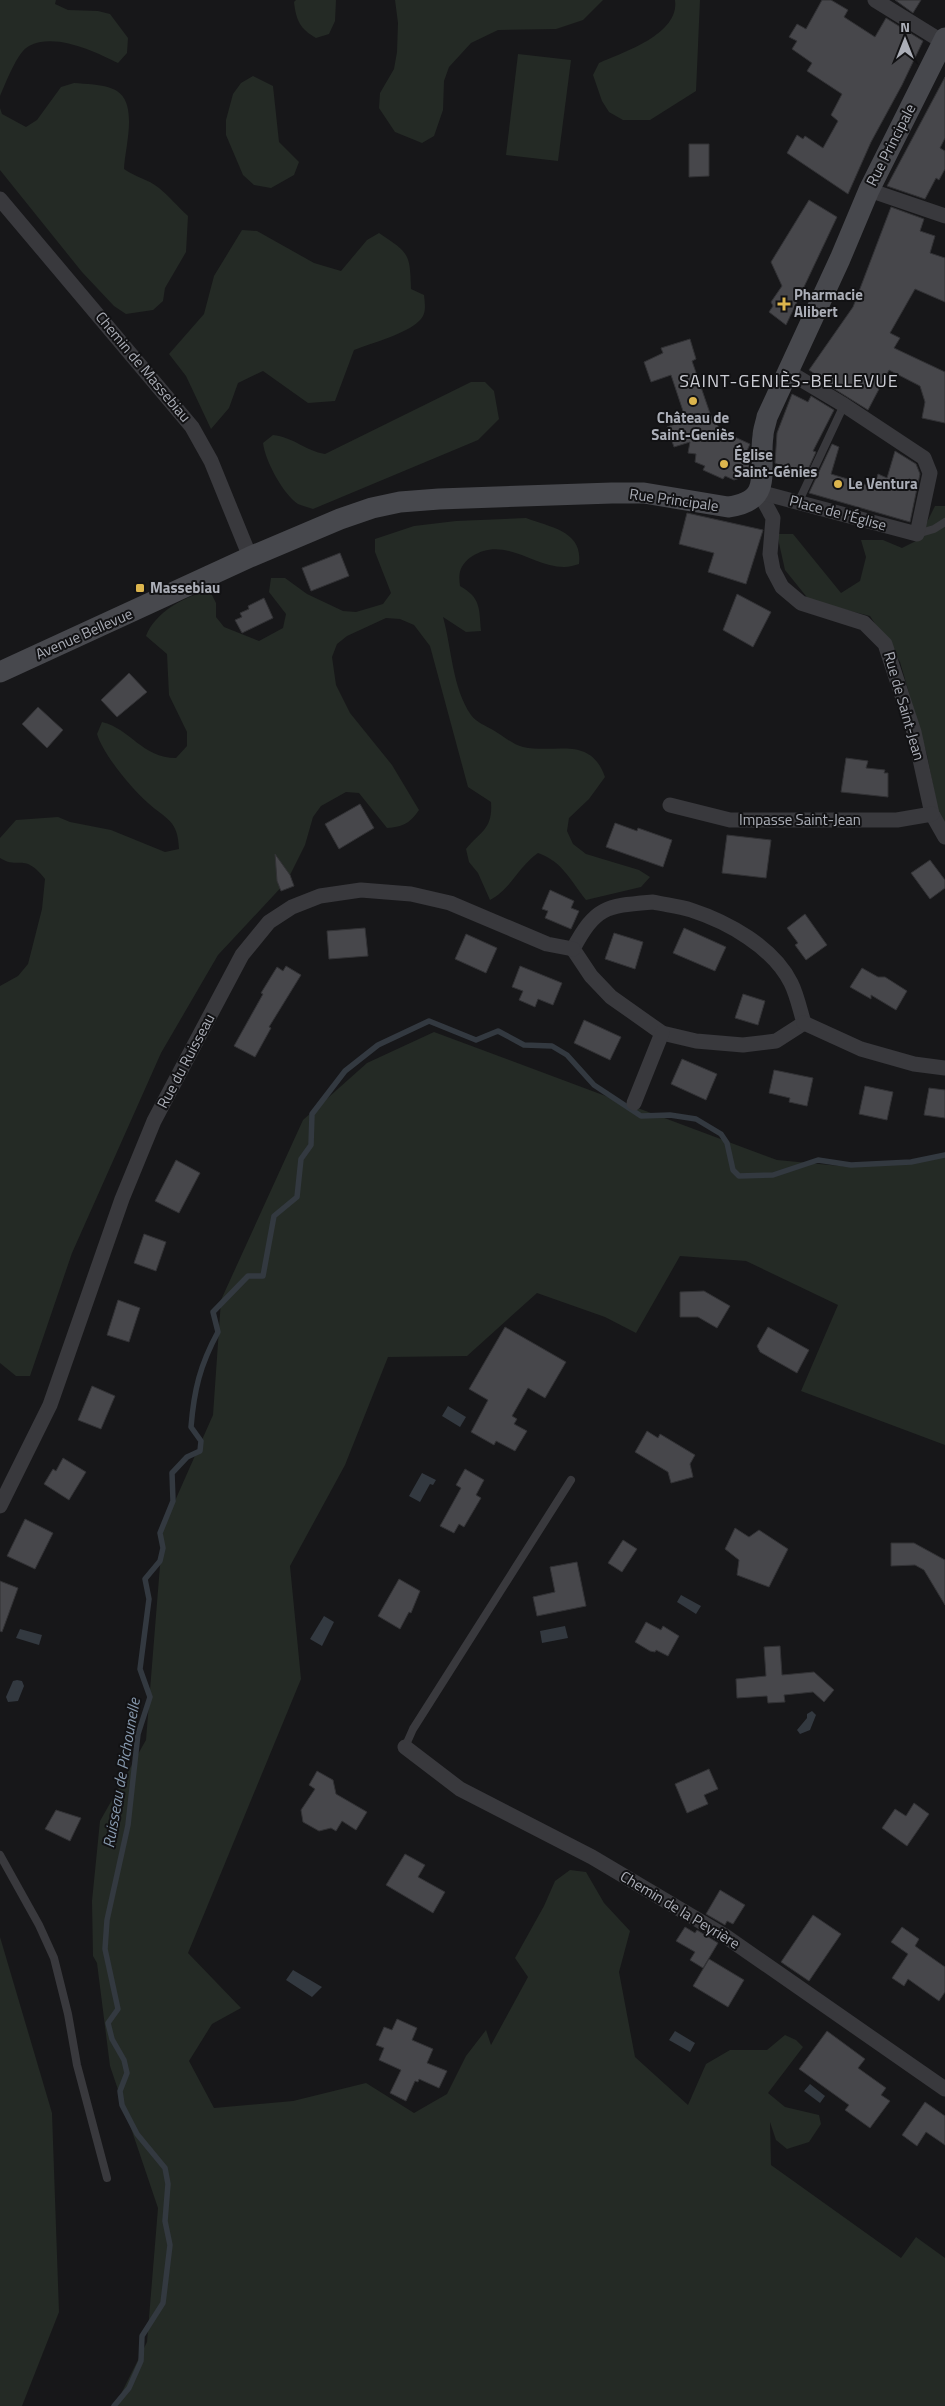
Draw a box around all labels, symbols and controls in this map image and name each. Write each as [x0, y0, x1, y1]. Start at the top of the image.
north arrow [880, 15, 930, 65]
text: N [900, 16, 910, 37]
street label: Rue Principale [860, 100, 921, 190]
place label: Pharmacie Alibert [794, 283, 863, 323]
marker: Pharmacie Alibert [778, 298, 790, 310]
street label: Chemin de Massebiau [90, 306, 197, 427]
district label: SAINT-GENIÈS-BELLEVUE [679, 367, 899, 394]
marker: Château de Saint-Geniès [687, 395, 699, 407]
place label: Château de Saint-Geniès [651, 406, 735, 446]
place label: Église Saint-Génies [734, 443, 817, 483]
marker: Église Saint-Génies [718, 458, 730, 470]
place label: Le Ventura [848, 472, 918, 495]
marker: Le Ventura [832, 478, 844, 490]
street label: Rue Principale [628, 482, 720, 517]
street label: Place de l'Église [787, 489, 889, 537]
place label: Massebiau [150, 576, 220, 599]
marker: Massebiau [134, 582, 146, 594]
street label: Avenue Bellevue [32, 602, 136, 665]
street label: Rue de Saint-Jean [878, 649, 931, 763]
street label: Impasse Saint-Jean [739, 808, 861, 831]
street label: Rue du Ruisseau [151, 1009, 220, 1112]
water label: Ruisseau de Pichounelle [96, 1695, 146, 1850]
street label: Chemin de la Peyrière [616, 1865, 745, 1955]

